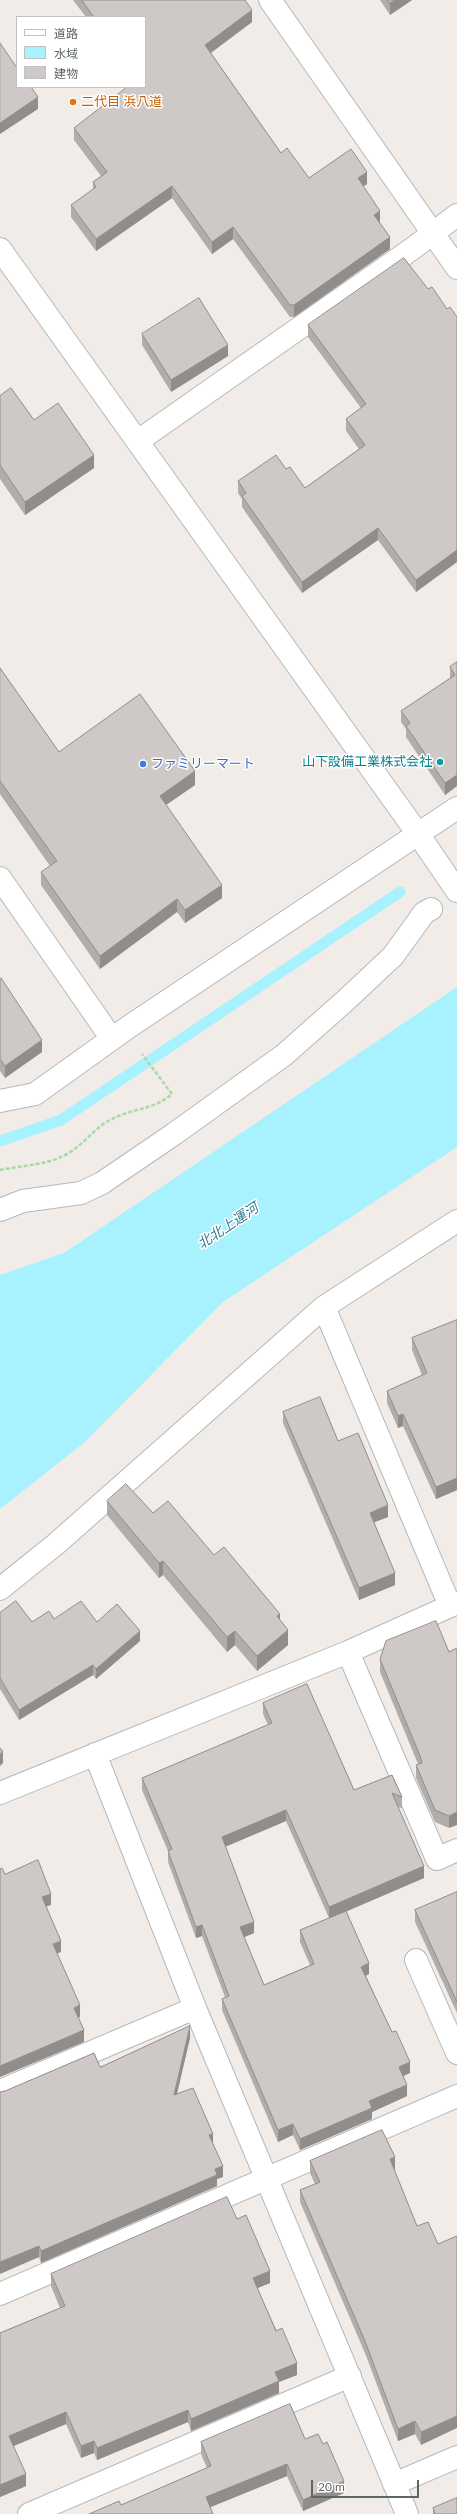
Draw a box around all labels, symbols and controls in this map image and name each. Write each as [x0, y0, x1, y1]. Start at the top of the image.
legend [16, 16, 146, 88]
text: 道路 [54, 26, 78, 41]
text: 水域 [54, 46, 78, 61]
text: 建物 [54, 66, 78, 81]
place label: 二代目 浜八道 [81, 94, 162, 110]
marker: 二代目 浜八道 [68, 97, 78, 107]
place label: 山下設備工業株式会社 [302, 754, 432, 770]
place label: ファミリーマート [151, 756, 255, 772]
marker: 山下設備工業株式会社 [435, 757, 445, 767]
marker: ファミリーマート [138, 759, 148, 769]
water label: 北北上運河 [194, 1199, 262, 1253]
scale bar [313, 2472, 421, 2498]
text: 20 m [318, 2479, 345, 2494]

